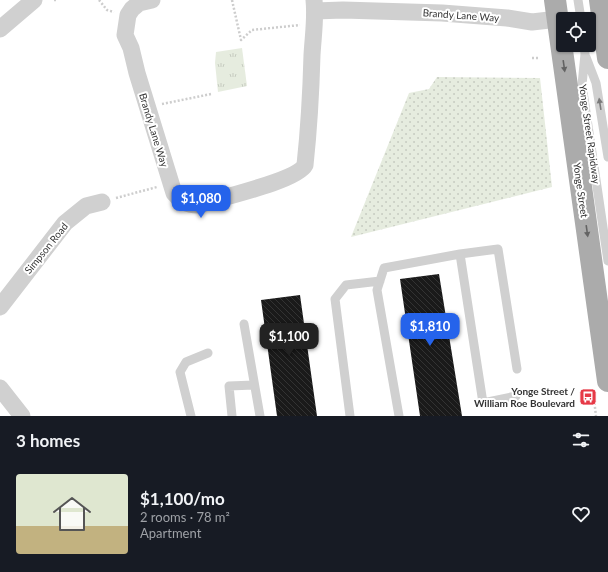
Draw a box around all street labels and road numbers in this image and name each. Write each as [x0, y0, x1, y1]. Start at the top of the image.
street label: Brandy Lane Way [422, 6, 501, 24]
street label: Yonge Street Rapidway [577, 83, 603, 186]
street label: Brandy Lane Way [137, 92, 171, 169]
street label: Yonge Street [571, 162, 591, 219]
street label: Simpson Road [22, 220, 70, 276]

